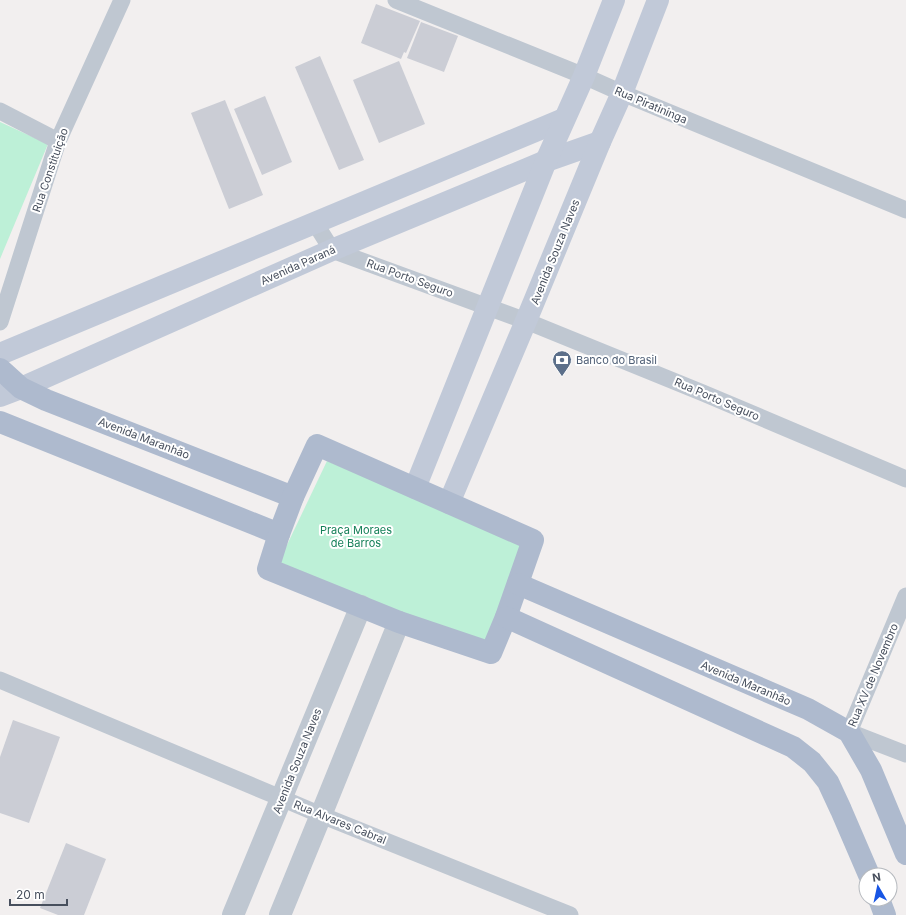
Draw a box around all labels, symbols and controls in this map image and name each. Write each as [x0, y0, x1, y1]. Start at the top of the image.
street label: Rua Piratininga [612, 83, 690, 127]
street label: Rua Constituição [29, 126, 71, 214]
street label: Avenida Souza Naves [527, 197, 583, 307]
street label: Avenida Paraná [258, 242, 338, 288]
street label: Rua Porto Seguro [365, 256, 456, 300]
bank icon: Banco do Brasil [551, 349, 573, 377]
place label: Banco do Brasil [576, 353, 657, 367]
street label: Rua Porto Seguro [672, 375, 762, 423]
street label: Avenida Maranhão [96, 414, 192, 462]
park label: Praça Moraes de Barros [320, 523, 392, 550]
street label: Rua XV de Novembro [845, 621, 901, 729]
street label: Avenida Maranhão [699, 658, 794, 708]
street label: Avenida Souza Naves [269, 706, 325, 816]
street label: Rua Alvares Cabral [292, 797, 388, 847]
north arrow [858, 867, 898, 907]
text: N [871, 870, 882, 885]
scale bar [10, 881, 67, 907]
text: 20 m [16, 887, 45, 902]

